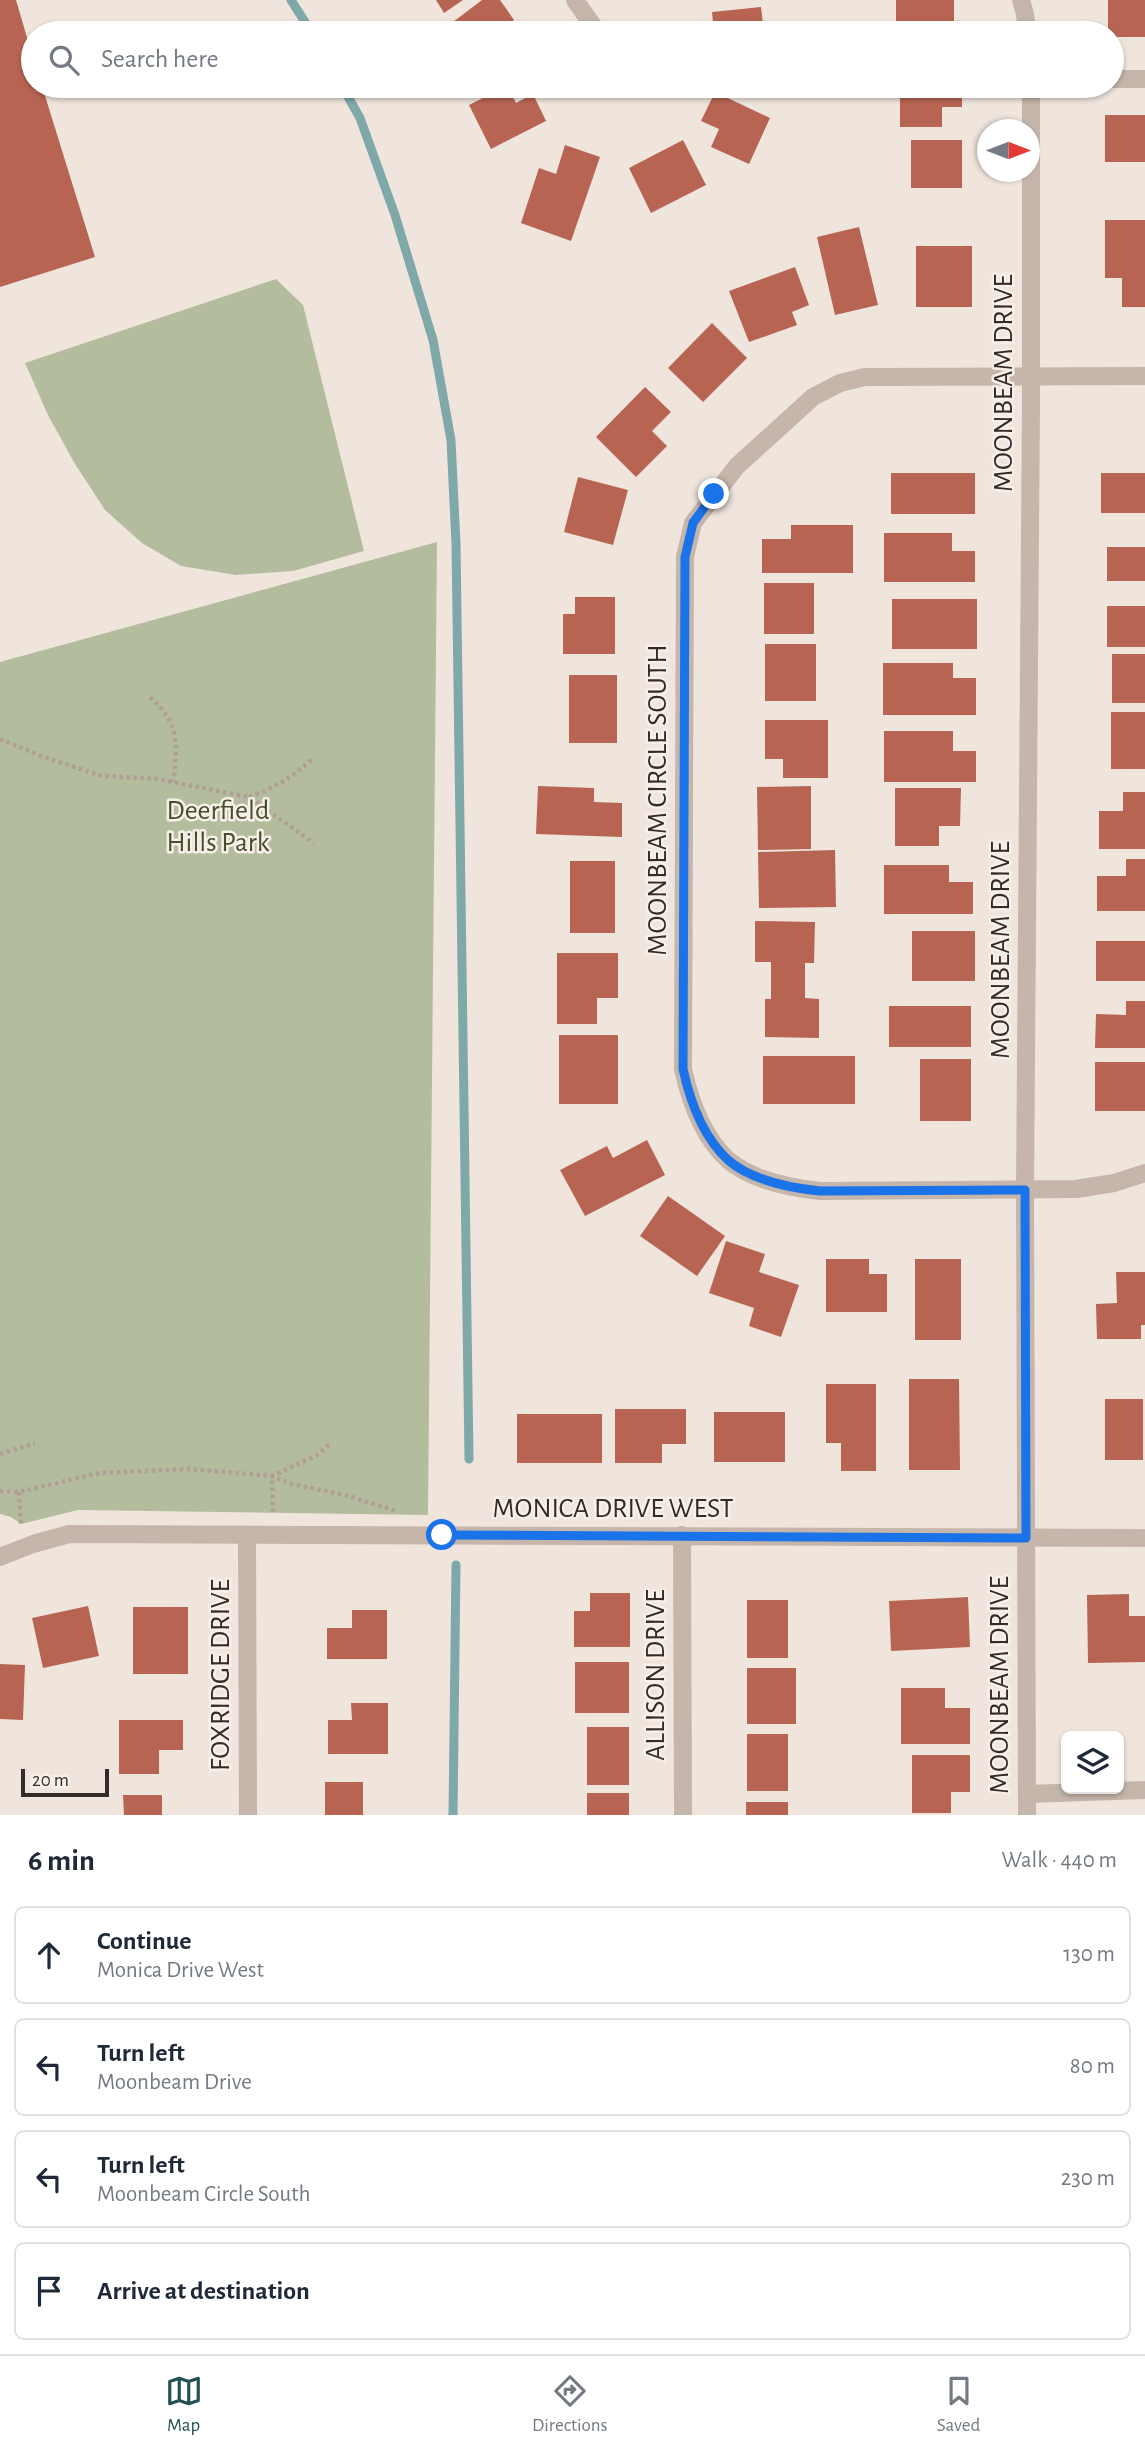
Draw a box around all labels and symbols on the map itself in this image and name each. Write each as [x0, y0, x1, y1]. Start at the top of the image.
north arrow [977, 119, 1040, 182]
street label: MOONBEAM DRIVE [990, 274, 1018, 492]
route end [698, 478, 729, 509]
street label: MOONBEAM CIRCLE SOUTH [644, 644, 672, 956]
park label: Deerfield Hills Park [166, 797, 270, 857]
street label: MOONBEAM DRIVE [987, 841, 1015, 1059]
street label: MONICA DRIVE WEST [493, 1495, 734, 1523]
route start [426, 1519, 457, 1550]
street label: MOONBEAM DRIVE [986, 1576, 1014, 1794]
street label: FOXRIDGE DRIVE [207, 1579, 235, 1771]
street label: ALLISON DRIVE [642, 1589, 670, 1761]
scale bar [21, 1766, 108, 1798]

